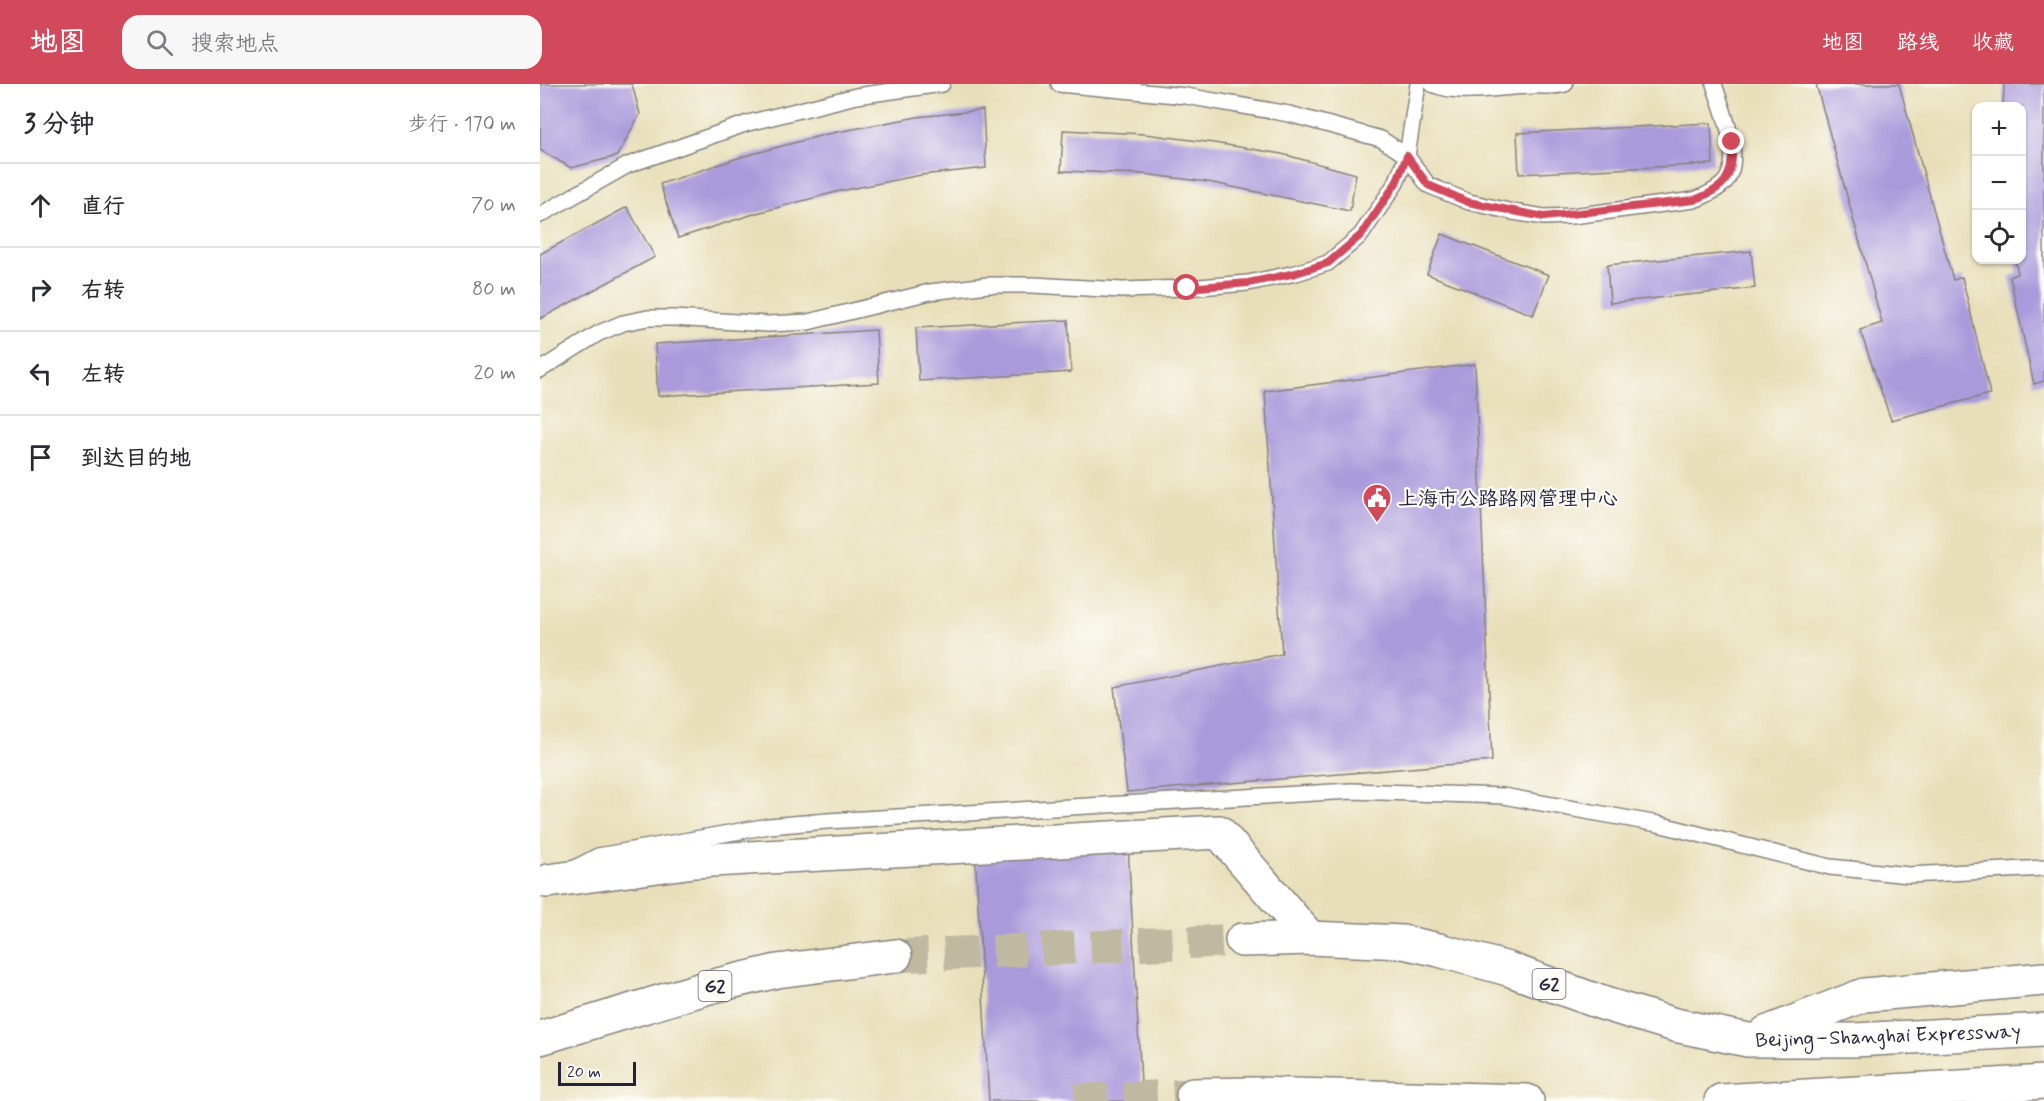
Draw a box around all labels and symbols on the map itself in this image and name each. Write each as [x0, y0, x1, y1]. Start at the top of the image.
route end [1718, 128, 1744, 154]
route start [1173, 274, 1199, 300]
public building icon: 上海市公路路网管理中心 [1361, 482, 1393, 524]
place label: 上海市公路路网管理中心 [1398, 486, 1618, 513]
road number: G2 [1532, 969, 1566, 999]
road number: G2 [698, 971, 732, 1001]
street label: Beijing–Shanghai Expressway [1755, 1018, 2021, 1056]
scale bar [558, 1059, 636, 1086]

